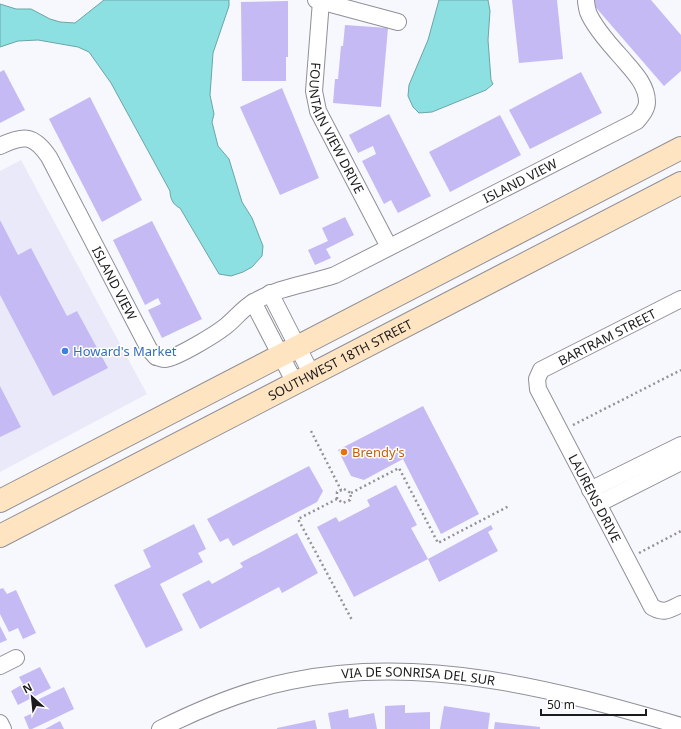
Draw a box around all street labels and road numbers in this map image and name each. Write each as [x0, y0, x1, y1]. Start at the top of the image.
street label: FOUNTAIN VIEW DRIVE [305, 62, 368, 196]
street label: ISLAND VIEW [480, 154, 560, 207]
street label: ISLAND VIEW [88, 243, 141, 323]
street label: BARTRAM STREET [555, 304, 660, 369]
street label: SOUTHWEST 18TH STREET [265, 315, 416, 405]
street label: LAURENS DRIVE [565, 451, 626, 545]
street label: VIA DE SONRISA DEL SUR [341, 662, 496, 690]

